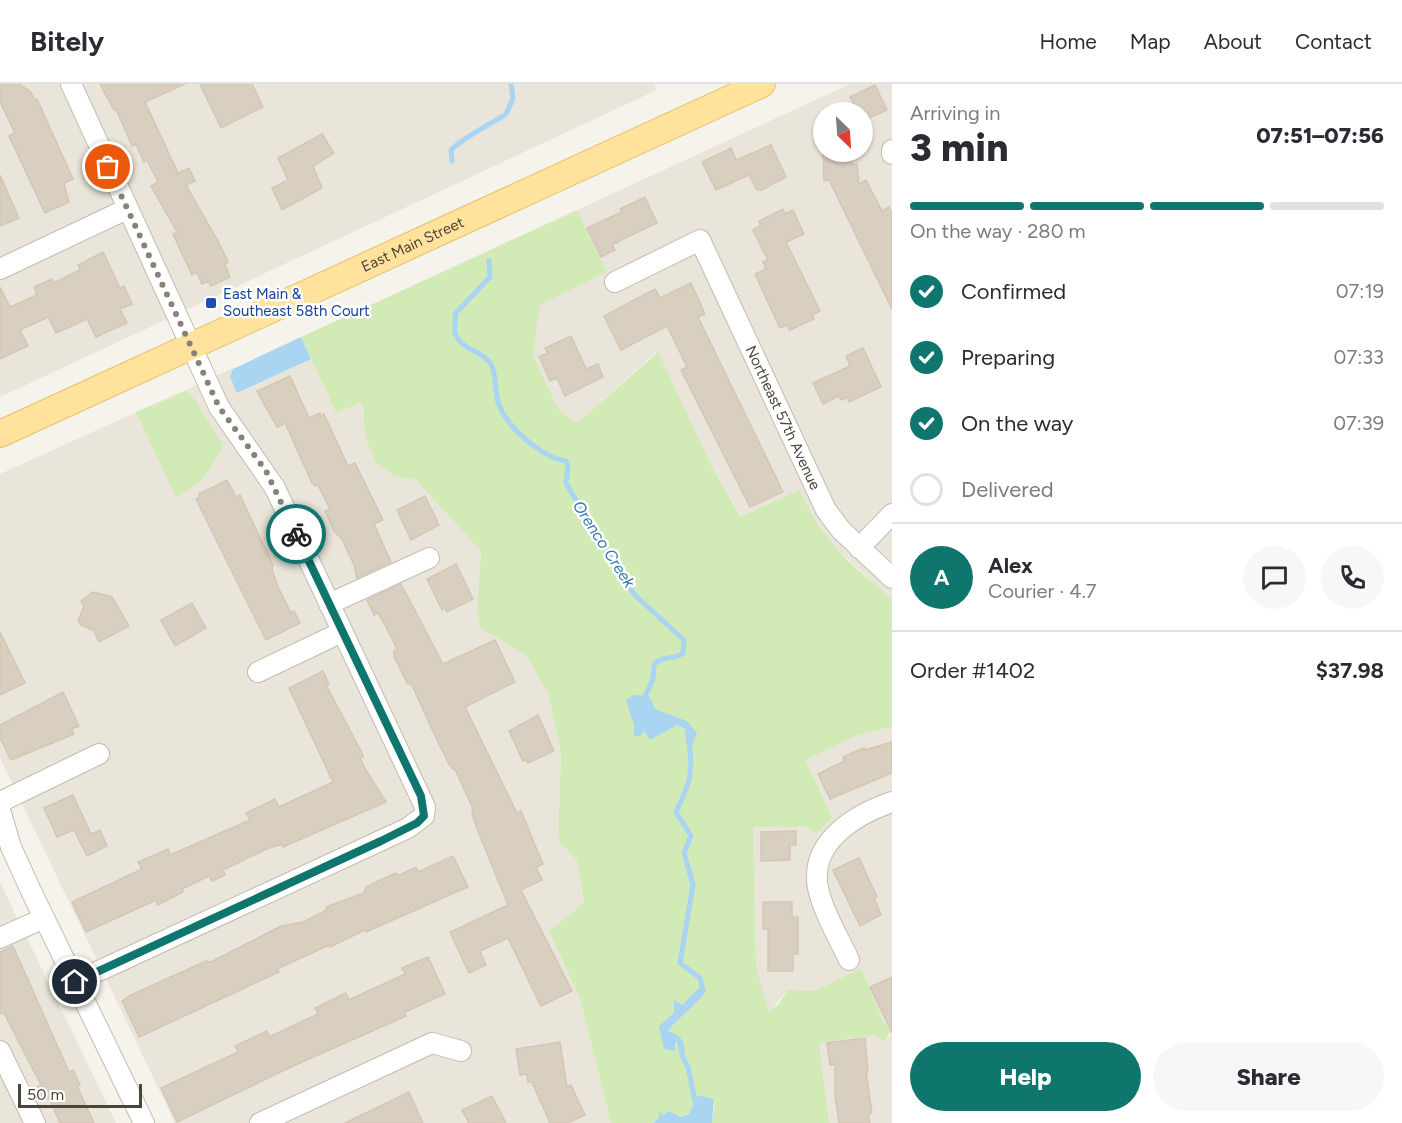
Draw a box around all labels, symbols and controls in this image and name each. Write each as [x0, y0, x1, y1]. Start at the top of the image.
text: Bitely [30, 24, 104, 58]
text: Home [1040, 29, 1097, 54]
text: Map [1130, 29, 1171, 54]
text: About [1204, 29, 1262, 54]
text: Contact [1295, 29, 1372, 54]
text: Arriving in [910, 101, 1000, 125]
north arrow [813, 102, 873, 162]
map controls [813, 102, 873, 162]
text: 07:51–07:56 [1256, 122, 1384, 149]
text: 3 min [910, 124, 1008, 171]
pin [82, 141, 133, 192]
icon: bag [91, 150, 124, 183]
street label: East Main Street [358, 213, 467, 276]
text: On the way · 280 m [910, 219, 1085, 243]
icon: check [910, 275, 943, 308]
text: Confirmed [961, 278, 1066, 305]
text: 07:19 [1336, 279, 1384, 303]
place label: East Main & Southeast 58th Court [223, 285, 370, 320]
marker: East Main & Southeast 58th Court [204, 296, 218, 310]
icon: check [910, 341, 943, 374]
street label: Northeast 57th Avenue [742, 343, 824, 493]
text: Preparing [961, 344, 1055, 371]
text: 07:33 [1334, 345, 1384, 369]
icon: check [910, 407, 943, 440]
text: On the way [961, 410, 1073, 437]
text: 07:39 [1333, 411, 1384, 435]
text: Delivered [961, 476, 1054, 503]
water label: Orenco Creek [569, 497, 640, 592]
courier [266, 504, 326, 564]
icon: bike [280, 518, 313, 551]
button: chat [1243, 546, 1306, 609]
button: phone [1321, 546, 1384, 609]
text: Alex [988, 552, 1033, 579]
text: A [934, 564, 949, 591]
text: Courier · 4.7 [988, 579, 1097, 603]
text: Order #1402 [910, 657, 1035, 684]
text: $37.98 [1316, 657, 1384, 684]
pin [49, 956, 100, 1007]
icon: home [58, 965, 91, 998]
button: Help [910, 1042, 1141, 1111]
button: Share [1153, 1042, 1384, 1111]
scale bar [18, 1081, 142, 1108]
text: 50 m [27, 1085, 64, 1104]

